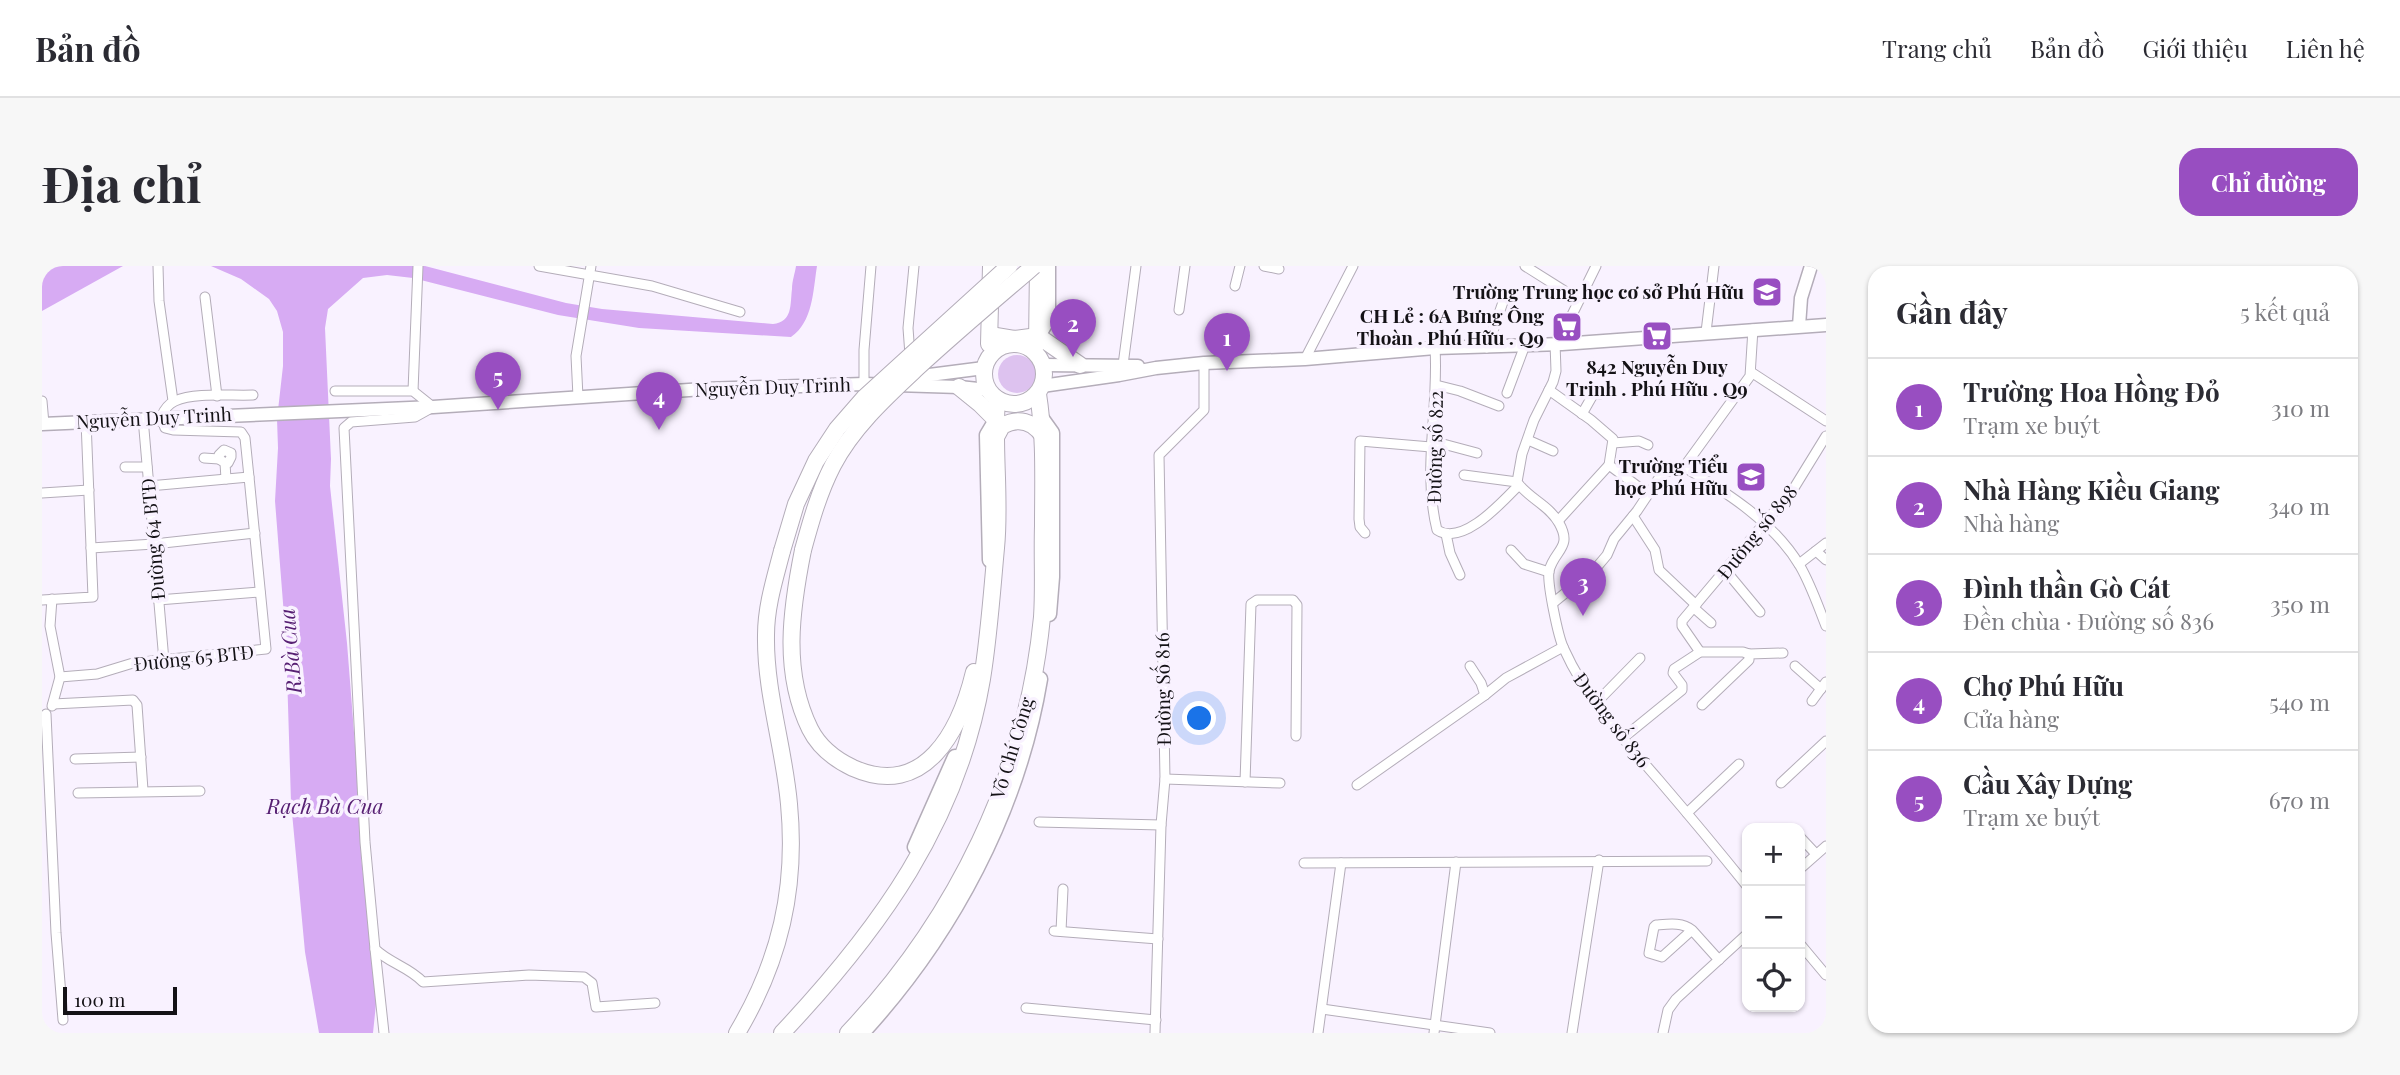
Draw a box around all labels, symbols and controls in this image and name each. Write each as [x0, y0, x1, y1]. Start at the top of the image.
text: Bản đồ [35, 26, 141, 70]
text: Trang chủ [1882, 32, 1992, 64]
text: Bản đồ [2030, 32, 2104, 64]
text: Giới thiệu [2142, 32, 2248, 64]
text: Liên hệ [2286, 32, 2365, 64]
button: Chỉ đường [2179, 148, 2358, 216]
text: Địa chỉ [42, 150, 202, 215]
school or university icon: Trường Trung học cơ sở Phú Hữu [1750, 275, 1784, 309]
place label: Trường Trung học cơ sở Phú Hữu [1453, 278, 1744, 304]
text: Gần đây [1896, 292, 2008, 332]
text: 5 kết quả [2240, 296, 2330, 327]
pin: 2 [1050, 299, 1096, 357]
place label: CH Lẻ : 6A Bưng Ông Thoàn . Phú Hữu . Q9 [1357, 302, 1544, 350]
supermarket icon: CH Lẻ : 6A Bưng Ông Thoàn . Phú Hữu . Q9 [1550, 310, 1584, 344]
pin: 1 [1204, 313, 1250, 371]
supermarket icon: 842 Nguyễn Duy Trinh . Phú Hữu . Q9 [1640, 319, 1674, 353]
pin: 5 [475, 352, 521, 410]
place label: 842 Nguyễn Duy Trinh . Phú Hữu . Q9 [1566, 353, 1748, 401]
street label: Nguyễn Duy Trinh [695, 370, 851, 402]
pin: 4 [636, 372, 682, 430]
text: Trường Hoa Hồng Đỏ [1963, 374, 2220, 409]
street label: Đường số 822 [1420, 390, 1448, 504]
text: 1 [1915, 392, 1923, 423]
text: 310 m [2271, 392, 2330, 423]
street label: Nguyễn Duy Trinh [75, 400, 232, 434]
text: Trạm xe buýt [1963, 409, 2100, 440]
place label: Trường Tiểu học Phú Hữu [1614, 452, 1728, 500]
school or university icon: Trường Tiểu học Phú Hữu [1734, 460, 1768, 494]
text: Nhà Hàng Kiều Giang [1963, 472, 2220, 507]
street label: Đường 64 BTĐ [134, 477, 170, 601]
street label: Đường số 898 [1710, 479, 1802, 584]
text: 2 [1913, 490, 1925, 521]
text: 340 m [2268, 490, 2330, 521]
text: Nhà hàng [1963, 507, 2059, 538]
pin: 3 [1560, 558, 1606, 616]
text: Đình thần Gò Cát [1963, 570, 2170, 605]
text: 3 [1913, 588, 1925, 619]
text: 350 m [2270, 588, 2330, 619]
text: Đền chùa · Đường số 836 [1963, 605, 2214, 636]
water label: R.Bà Cua [271, 607, 307, 696]
street label: Đường Số 816 [1148, 632, 1176, 746]
street label: Đường 65 BTĐ [133, 638, 255, 676]
street label: Đường số 836 [1568, 667, 1657, 772]
text: Chợ Phú Hữu [1963, 668, 2124, 703]
text: 4 [1913, 686, 1925, 717]
text: 540 m [2269, 686, 2330, 717]
street label: Võ Chí Công [983, 694, 1039, 803]
your location [1182, 701, 1216, 735]
text: Cửa hàng [1963, 703, 2059, 734]
text: Cầu Xây Dựng [1963, 766, 2132, 801]
text: 5 [1914, 784, 1924, 815]
text: 670 m [2269, 784, 2330, 815]
water label: Rạch Bà Cua [265, 791, 384, 819]
text: Trạm xe buýt [1963, 801, 2100, 832]
map controls [1742, 823, 1805, 1012]
button: + [1742, 823, 1805, 886]
button: − [1742, 886, 1805, 949]
button: locate [1742, 949, 1805, 1012]
scale bar [63, 984, 177, 1016]
text: 100 m [74, 986, 125, 1012]

